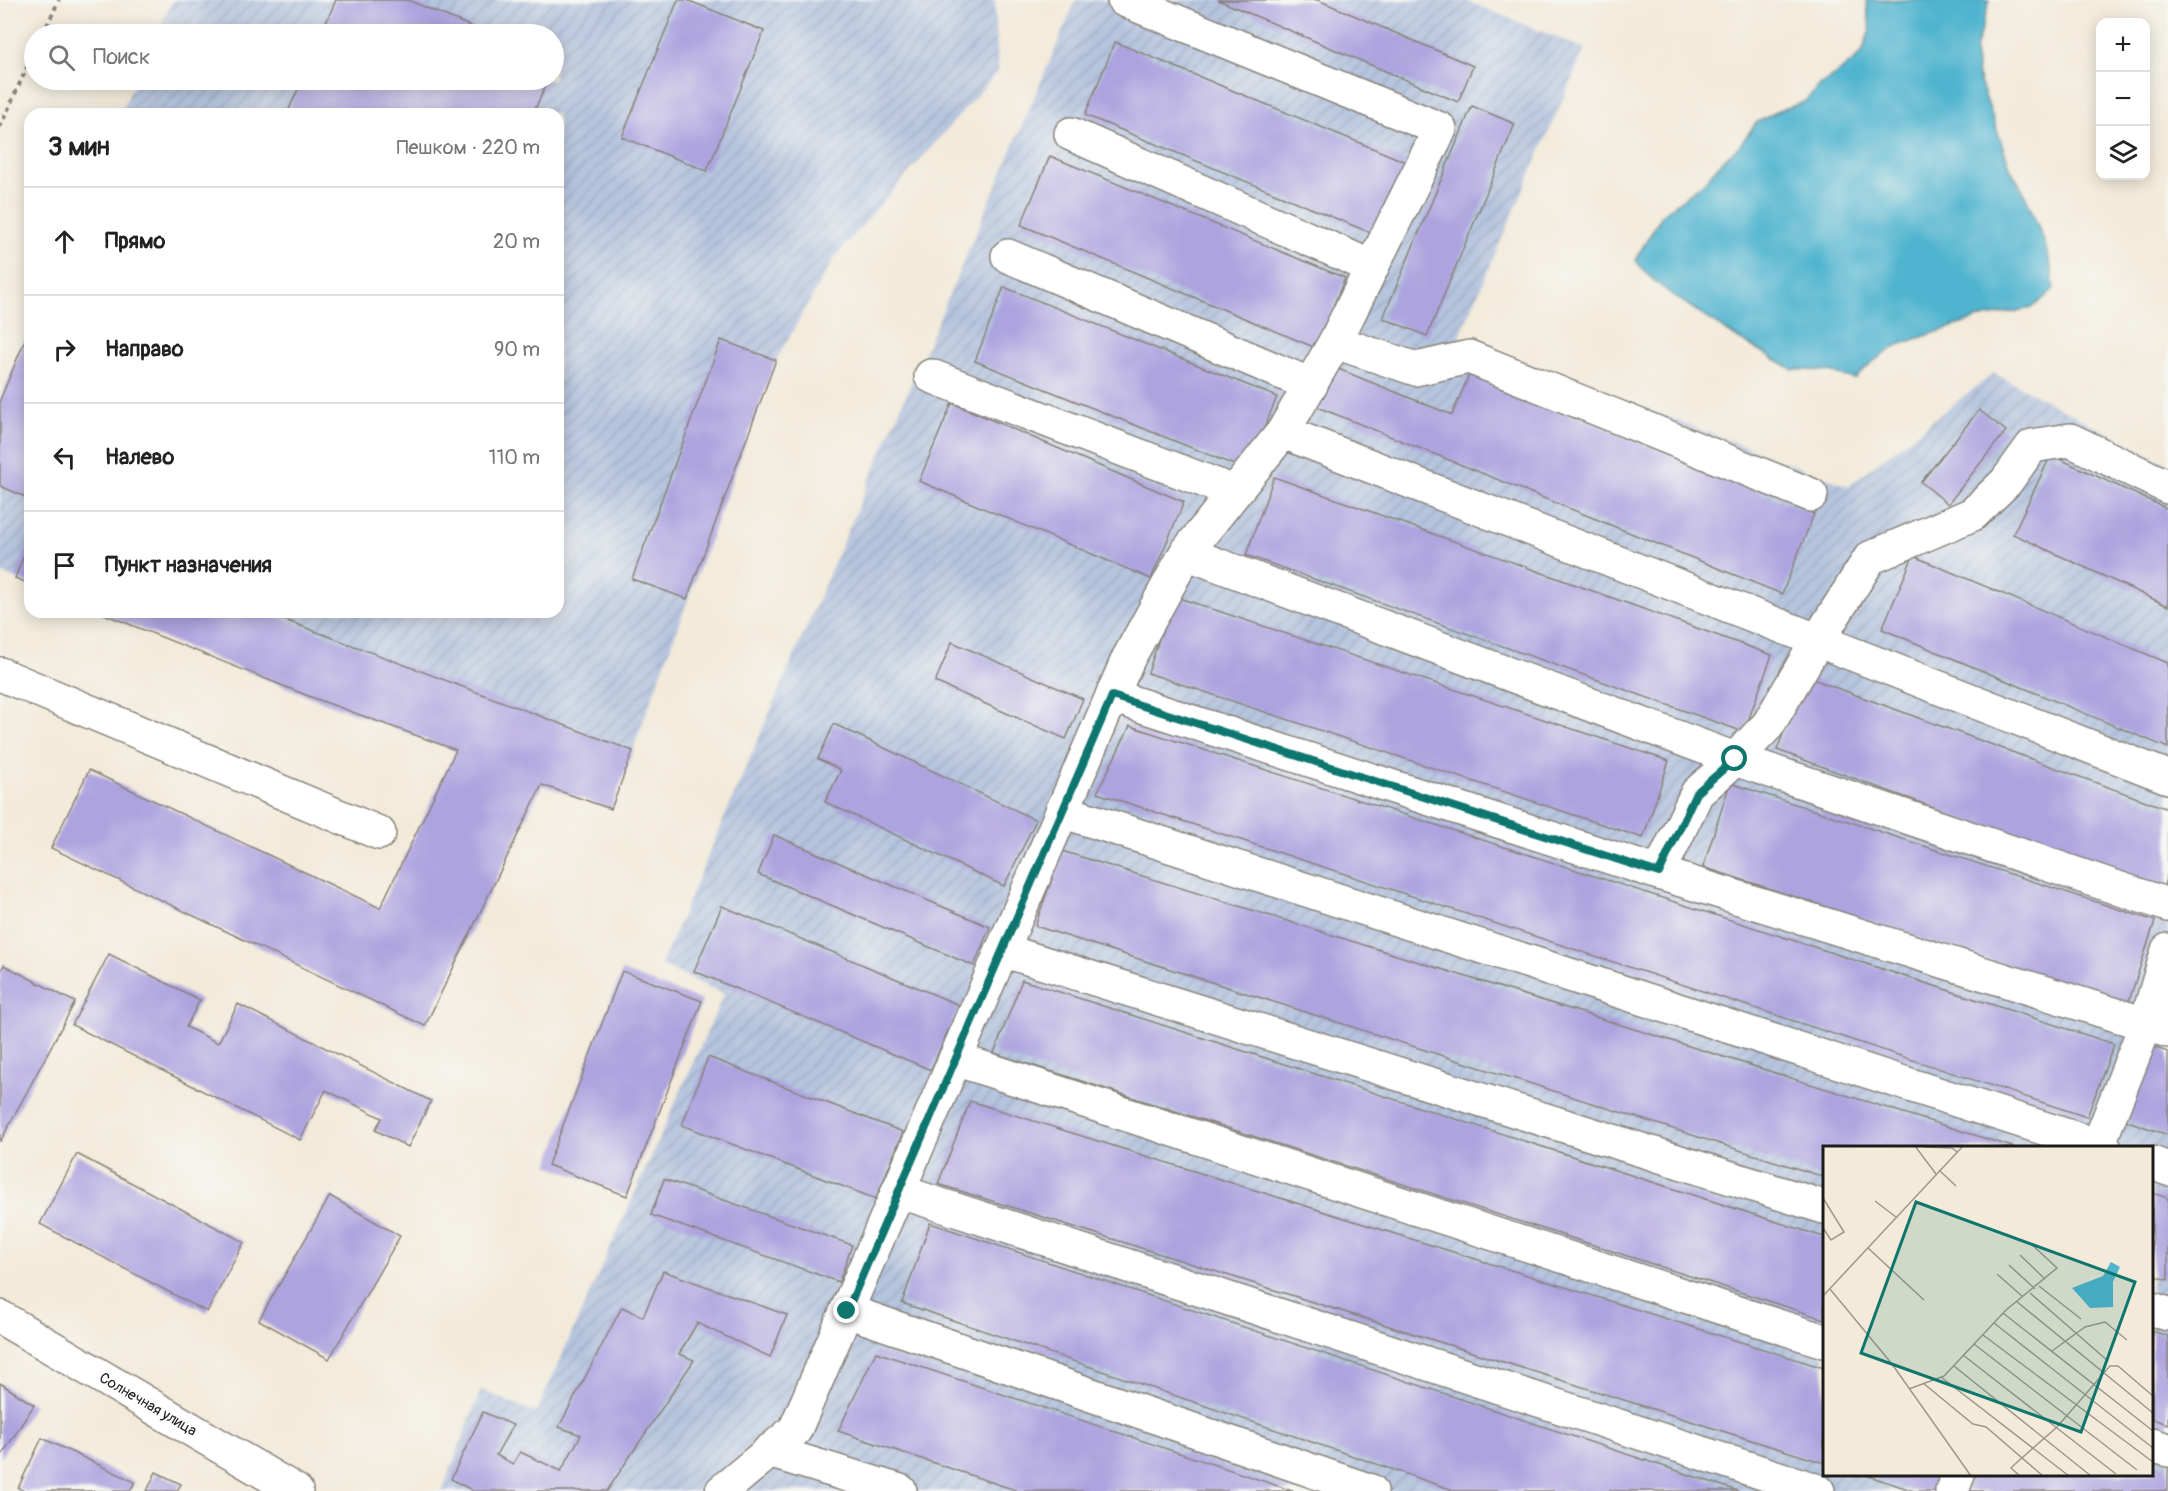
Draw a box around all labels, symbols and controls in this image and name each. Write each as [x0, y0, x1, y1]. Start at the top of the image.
map controls [2096, 18, 2150, 180]
button: + [2096, 18, 2150, 72]
search box [24, 24, 564, 90]
icon: search [45, 41, 78, 74]
text: Поиск [93, 43, 150, 71]
button: − [2096, 72, 2150, 126]
button: layers [2096, 126, 2150, 180]
text: 3 мин [48, 131, 110, 163]
text: Пешком · 220 m [396, 135, 540, 160]
icon: ahead [48, 225, 81, 258]
text: Прямо [105, 227, 165, 255]
text: 20 m [493, 229, 540, 254]
icon: right [48, 333, 81, 366]
text: Направо [105, 335, 184, 363]
text: 90 m [494, 337, 540, 362]
icon: left [48, 441, 81, 474]
text: Налево [105, 443, 174, 471]
text: 110 m [489, 445, 540, 470]
icon: arrive [48, 549, 81, 582]
text: Пункт назначения [105, 551, 272, 579]
route start [1721, 745, 1747, 771]
inset map [1823, 1146, 2153, 1476]
route end [833, 1297, 859, 1323]
street label: Солнечная улица [96, 1368, 200, 1440]

